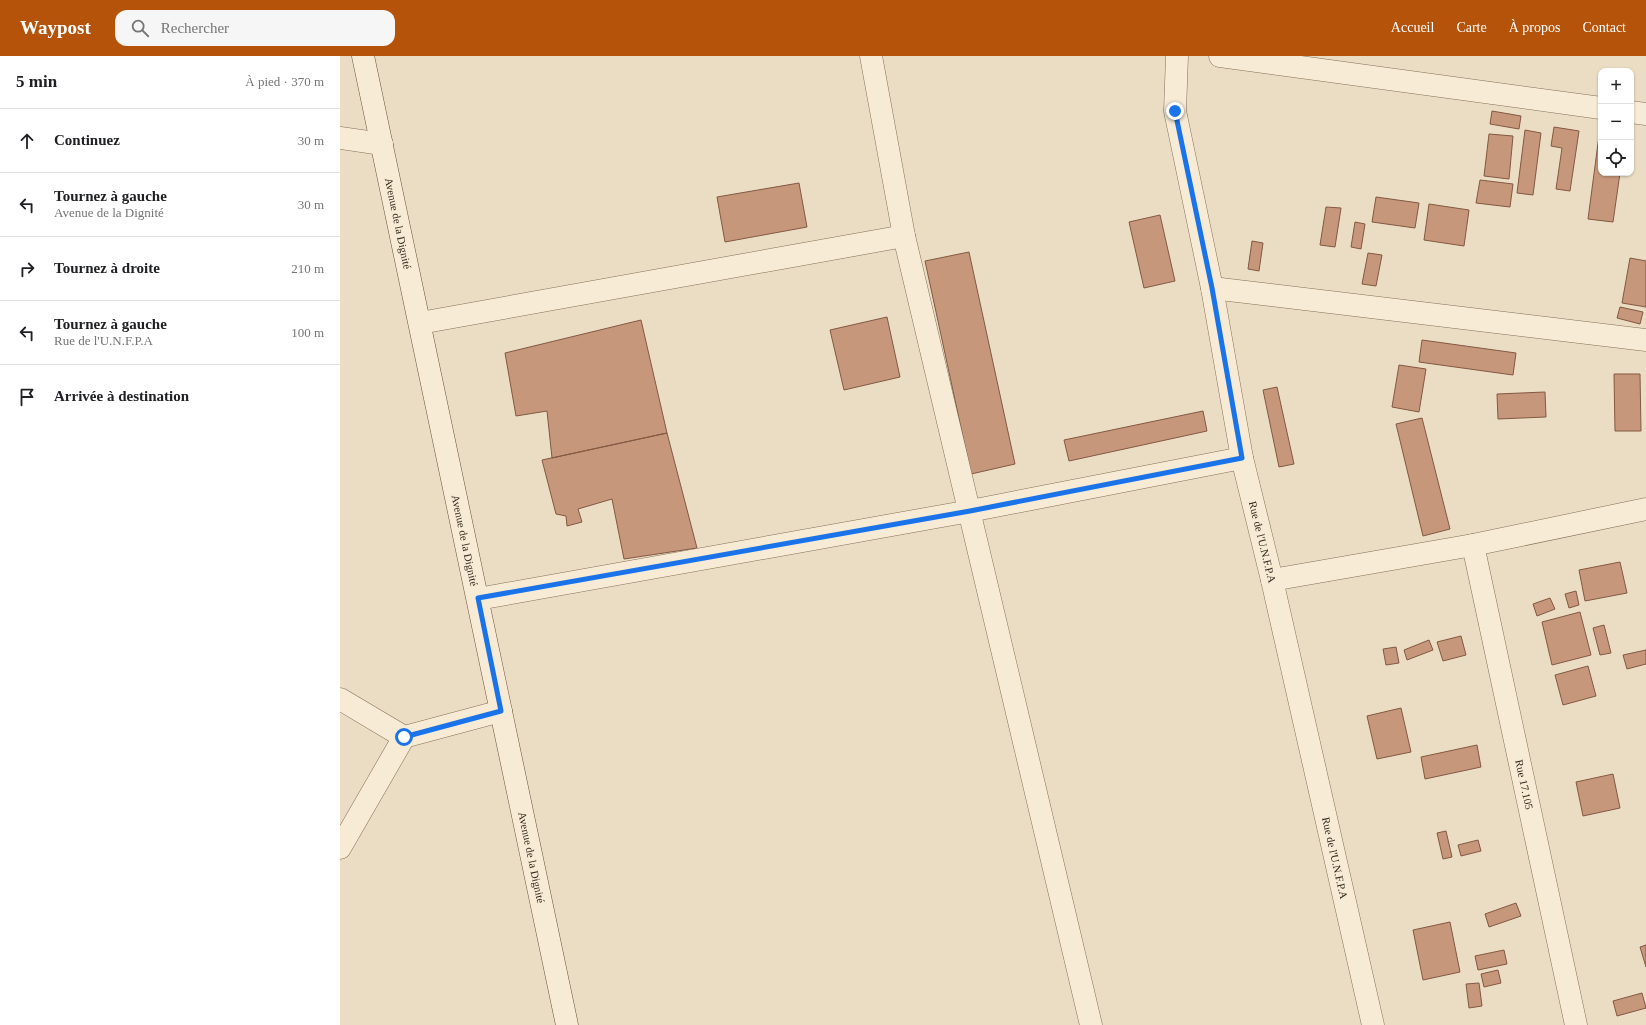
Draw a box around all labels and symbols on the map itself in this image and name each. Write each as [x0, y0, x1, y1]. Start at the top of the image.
route end [1166, 102, 1184, 120]
street label: Avenue de la Dignité [383, 177, 414, 270]
street label: Avenue de la Dignité [450, 494, 480, 587]
street label: Rue de l'U.N.F.P.A [1247, 500, 1278, 584]
route start [395, 728, 413, 746]
street label: Rue 17.105 [1513, 758, 1536, 811]
street label: Avenue de la Dignité [516, 811, 547, 904]
street label: Rue de l'U.N.F.P.A [1320, 816, 1350, 900]

